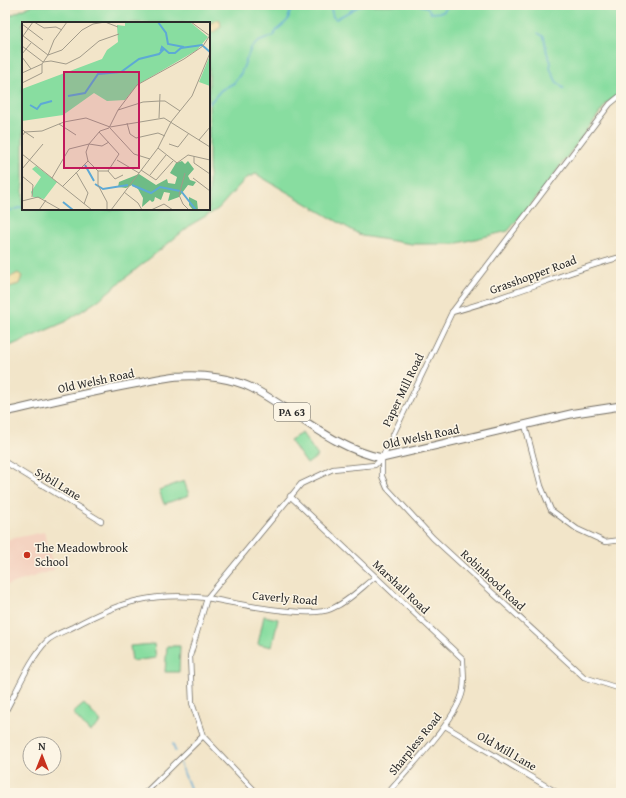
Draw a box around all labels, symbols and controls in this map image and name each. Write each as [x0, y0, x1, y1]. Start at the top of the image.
inset map [22, 22, 210, 210]
street label: Grasshopper Road [487, 251, 579, 298]
street label: Paper Mill Road [377, 350, 428, 429]
street label: Old Welsh Road [56, 364, 136, 397]
road number: PA 63 [274, 403, 310, 421]
street label: Old Welsh Road [381, 420, 461, 453]
street label: Sybil Lane [32, 463, 85, 504]
place label: The Meadowbrook School [35, 539, 129, 570]
street label: Robinhood Road [457, 545, 530, 614]
marker: The Meadowbrook School [22, 550, 32, 560]
street label: Marshall Road [369, 556, 434, 618]
street label: Caverly Road [252, 586, 319, 609]
street label: Sharpless Road [384, 708, 445, 779]
street label: Old Mill Lane [474, 727, 540, 775]
north arrow [22, 736, 62, 776]
text: N [38, 738, 46, 754]

